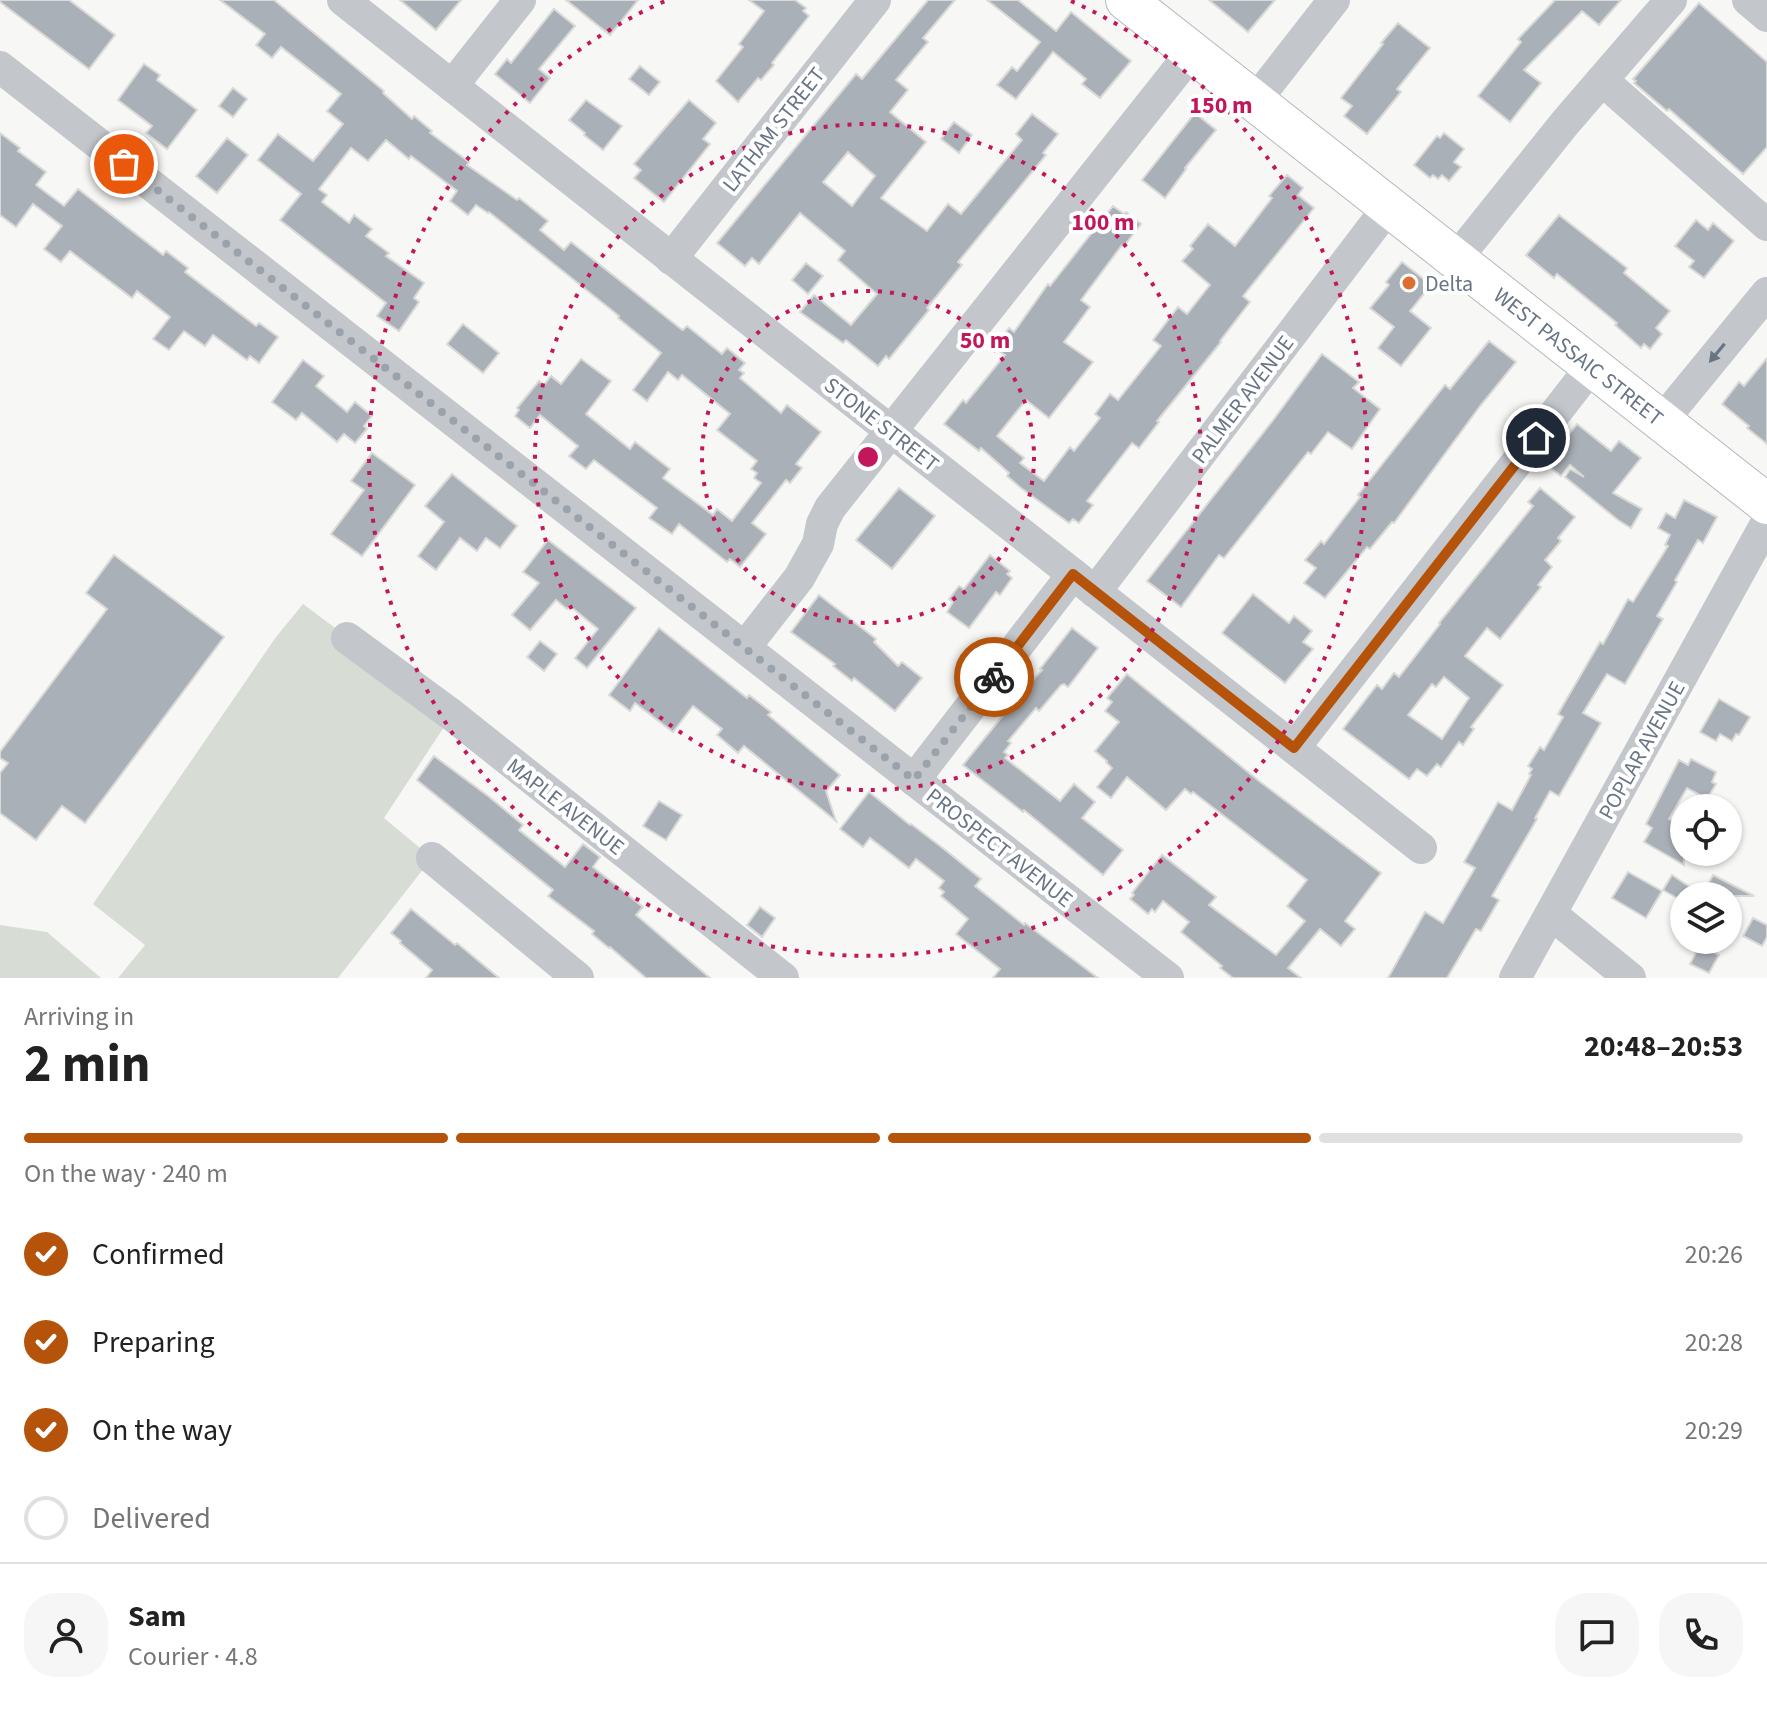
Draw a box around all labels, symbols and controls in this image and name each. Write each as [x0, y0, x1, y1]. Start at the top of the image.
street label: LATHAM STREET [715, 60, 833, 199]
text: 150 m [1189, 88, 1253, 123]
pin [90, 130, 158, 198]
icon: bag [102, 142, 146, 186]
text: 100 m [1071, 205, 1135, 240]
place label: Delta [1425, 268, 1473, 300]
marker: Delta [1400, 274, 1418, 292]
street label: WEST PASSAIC STREET [1486, 280, 1670, 434]
text: 50 m [960, 323, 1010, 358]
street label: PALMER AVENUE [1184, 329, 1302, 470]
one-way arrow [1709, 343, 1726, 363]
street label: STONE STREET [817, 370, 946, 480]
pin [1502, 404, 1570, 472]
icon: home [1514, 416, 1558, 460]
centre of rings [854, 443, 882, 471]
courier [954, 637, 1034, 717]
icon: bike [972, 655, 1016, 699]
street label: POPLAR AVENUE [1591, 676, 1693, 825]
street label: MAPLE AVENUE [500, 751, 631, 863]
street label: PROSPECT AVENUE [919, 780, 1079, 915]
map controls [1670, 794, 1742, 954]
button: locate [1670, 794, 1742, 866]
button: layers [1670, 882, 1742, 954]
text: Arriving in [24, 998, 134, 1035]
text: 20:48–20:53 [1584, 1025, 1743, 1068]
text: 2 min [24, 1028, 151, 1102]
text: On the way · 240 m [24, 1155, 228, 1192]
icon: check [24, 1232, 68, 1276]
text: Confirmed [92, 1233, 225, 1276]
text: 20:26 [1685, 1236, 1743, 1273]
icon: check [24, 1320, 68, 1364]
text: Preparing [92, 1321, 215, 1364]
text: 20:28 [1685, 1324, 1743, 1361]
icon: check [24, 1408, 68, 1452]
text: On the way [92, 1409, 232, 1452]
text: 20:29 [1685, 1412, 1743, 1449]
text: Delivered [92, 1497, 211, 1540]
button: person [24, 1593, 108, 1677]
button: chat [1555, 1593, 1639, 1677]
button: phone [1659, 1593, 1743, 1677]
text: Sam [128, 1595, 186, 1638]
text: Courier · 4.8 [128, 1638, 258, 1675]

